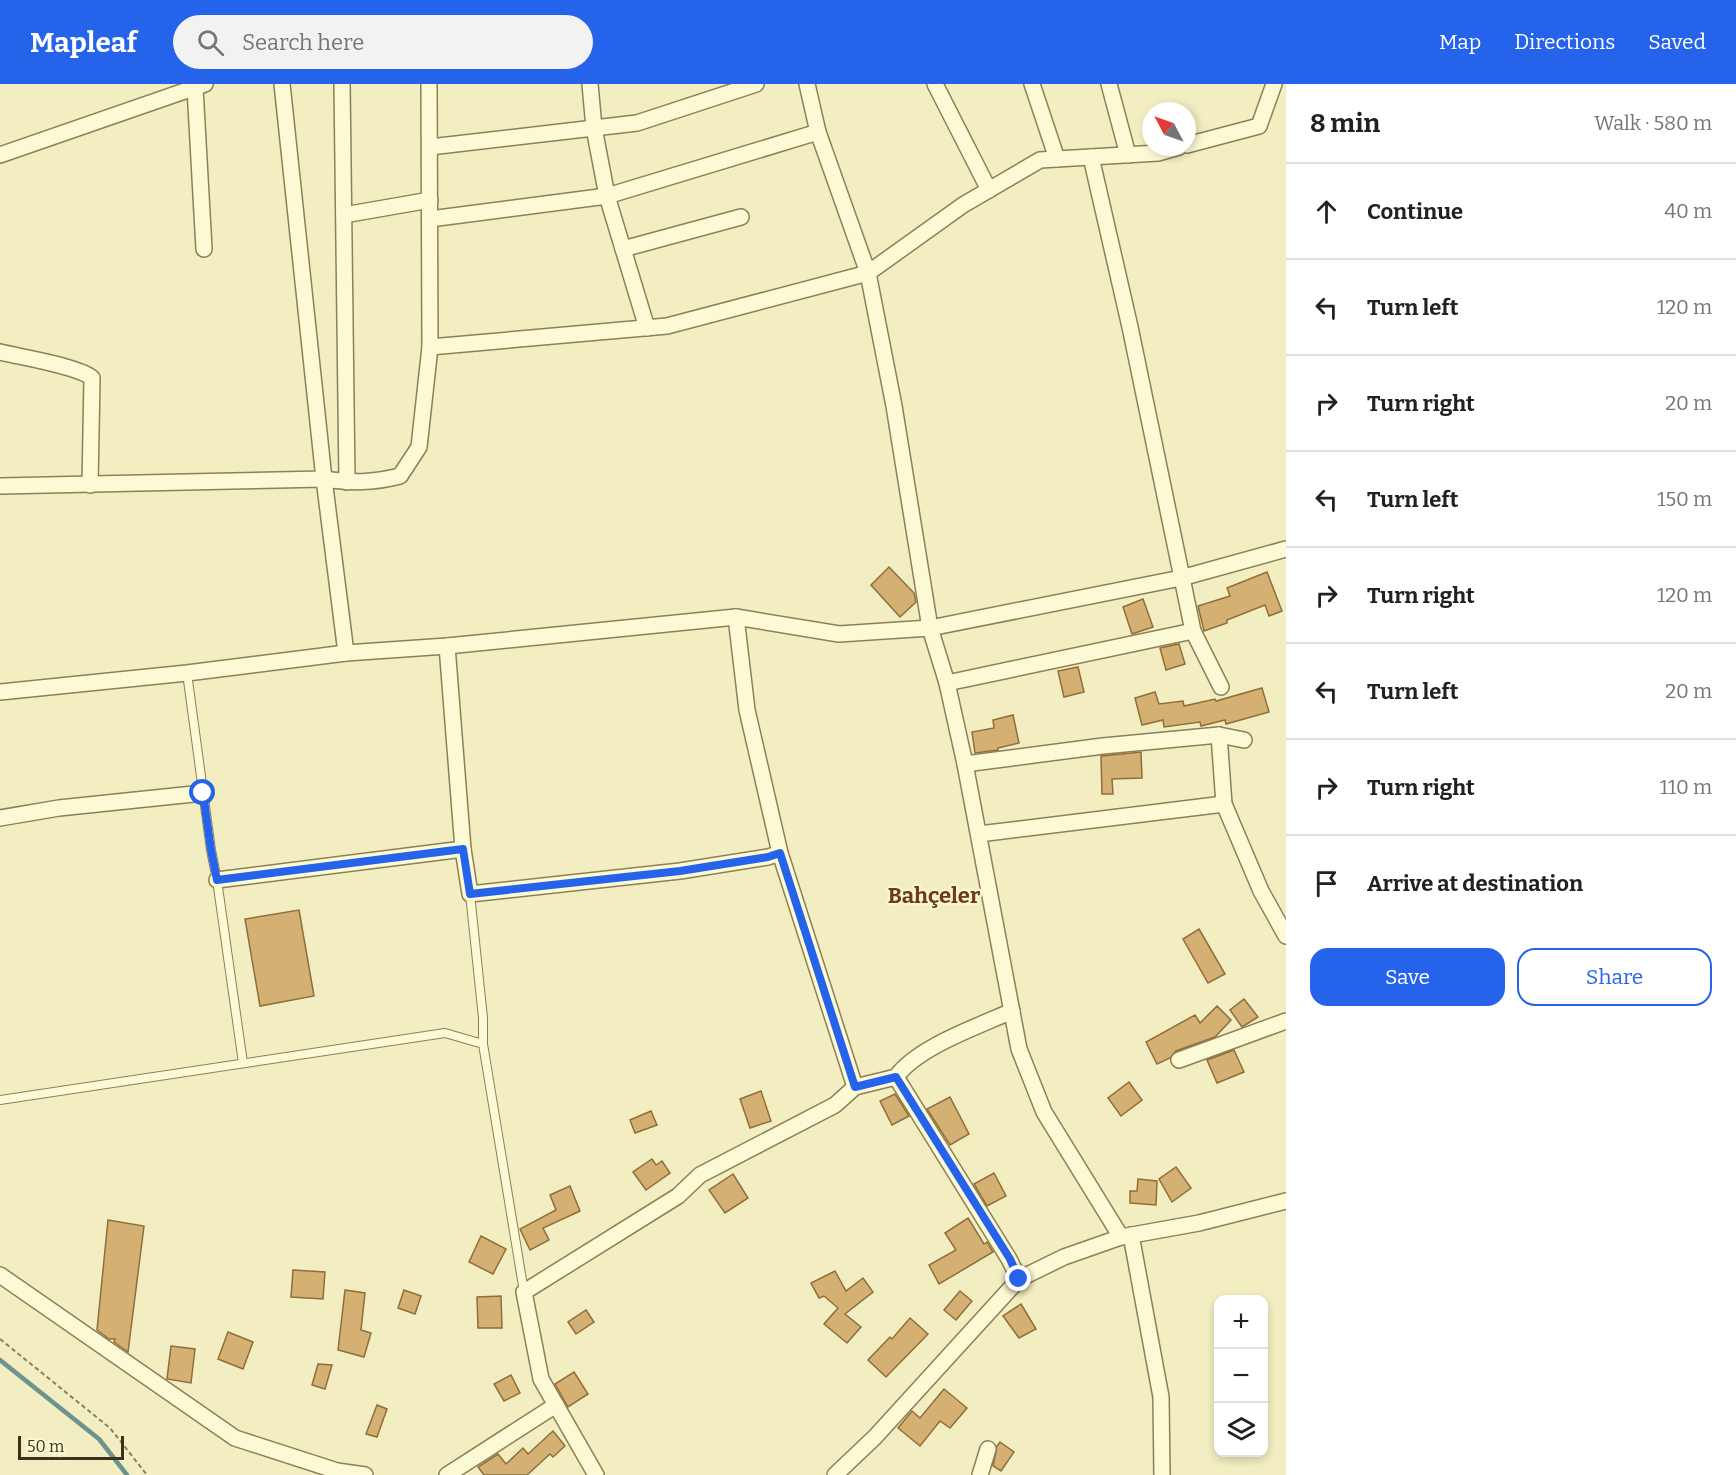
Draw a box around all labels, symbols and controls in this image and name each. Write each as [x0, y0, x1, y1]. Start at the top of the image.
search box [173, 15, 593, 69]
text: Mapleaf [30, 26, 137, 59]
icon: search [194, 26, 227, 59]
text: Search here [242, 29, 364, 56]
text: Map [1439, 29, 1481, 55]
text: Directions [1514, 29, 1615, 55]
text: Saved [1648, 29, 1706, 55]
north arrow [1142, 102, 1196, 156]
text: 8 min [1310, 108, 1380, 139]
text: Walk · 580 m [1594, 111, 1712, 135]
icon: ahead [1310, 195, 1343, 228]
text: Continue [1367, 198, 1463, 225]
text: 40 m [1664, 199, 1712, 223]
icon: left [1310, 291, 1343, 324]
text: Turn left [1367, 294, 1459, 321]
text: 120 m [1657, 295, 1712, 319]
icon: right [1310, 387, 1343, 420]
text: Turn right [1367, 390, 1475, 417]
text: 20 m [1665, 391, 1712, 415]
icon: left [1310, 483, 1343, 516]
text: Turn left [1367, 486, 1459, 513]
text: 150 m [1657, 487, 1712, 511]
icon: right [1310, 579, 1343, 612]
text: Turn right [1367, 582, 1475, 609]
text: 120 m [1657, 583, 1712, 607]
icon: left [1310, 675, 1343, 708]
text: Turn left [1367, 678, 1459, 705]
text: 20 m [1665, 679, 1712, 703]
icon: right [1310, 771, 1343, 804]
text: Turn right [1367, 774, 1475, 801]
text: 110 m [1660, 775, 1712, 799]
route start [189, 779, 215, 805]
icon: arrive [1310, 867, 1343, 900]
text: Arrive at destination [1367, 870, 1583, 897]
district label: Bahçeler [888, 882, 981, 909]
button: Save [1310, 948, 1505, 1006]
button: Share [1517, 948, 1712, 1006]
route end [1005, 1265, 1031, 1291]
map controls [1214, 1295, 1268, 1457]
button: + [1214, 1295, 1268, 1349]
button: − [1214, 1349, 1268, 1403]
button: layers [1214, 1403, 1268, 1457]
scale bar [18, 1433, 124, 1460]
text: 50 m [27, 1437, 64, 1456]

